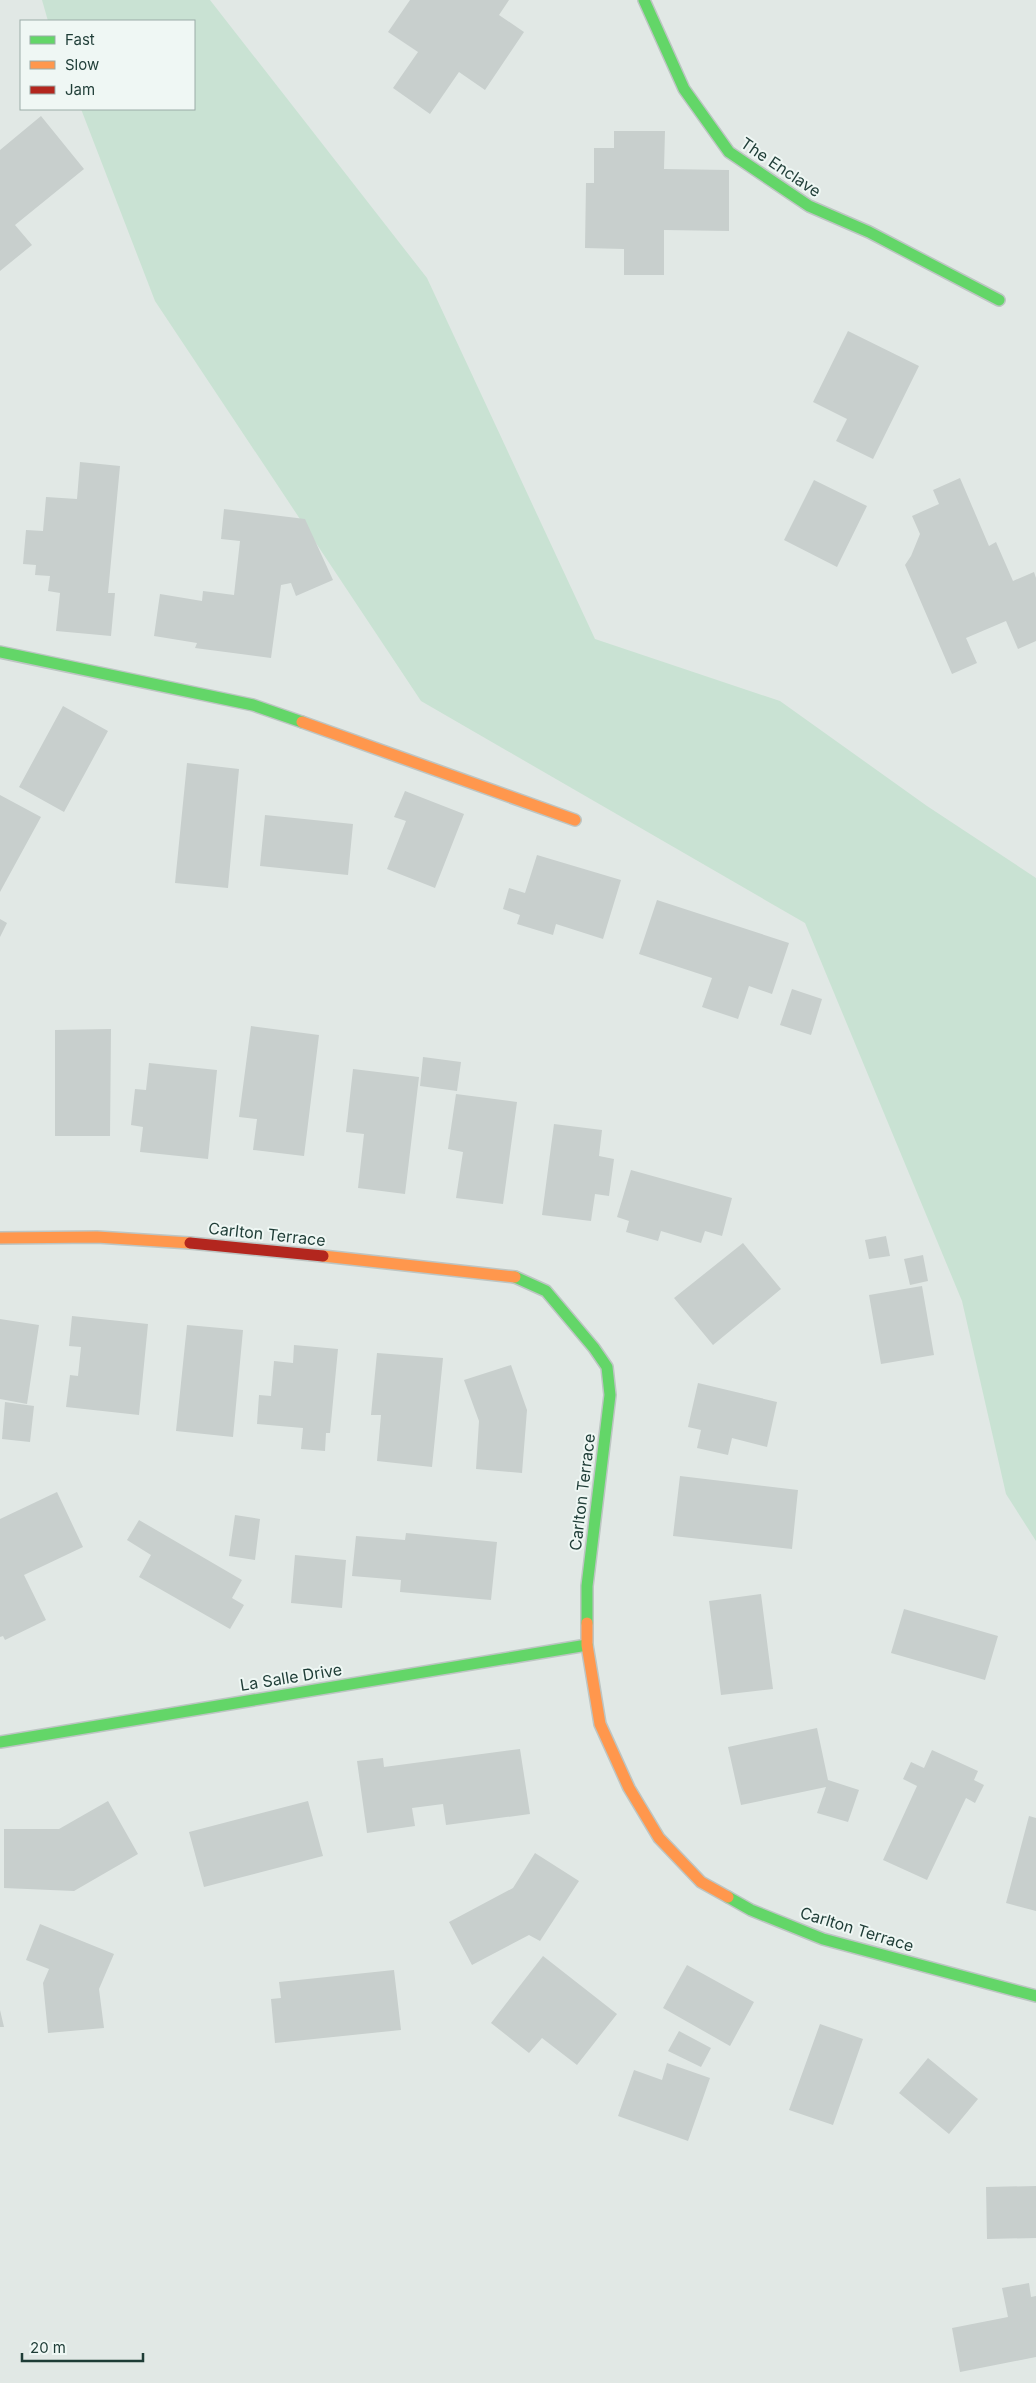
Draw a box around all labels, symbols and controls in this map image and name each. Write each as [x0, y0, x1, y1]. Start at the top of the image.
legend [20, 20, 195, 110]
text: Fast [65, 30, 95, 49]
text: Slow [65, 55, 99, 74]
text: Jam [65, 80, 95, 99]
street label: The Enclave [737, 133, 825, 201]
street label: Carlton Terrace [207, 1218, 327, 1250]
street label: Carlton Terrace [565, 1432, 599, 1552]
street label: La Salle Drive [239, 1659, 343, 1695]
street label: Carlton Terrace [798, 1902, 916, 1956]
scale bar [22, 2330, 144, 2362]
text: 20 m [30, 2338, 66, 2357]

